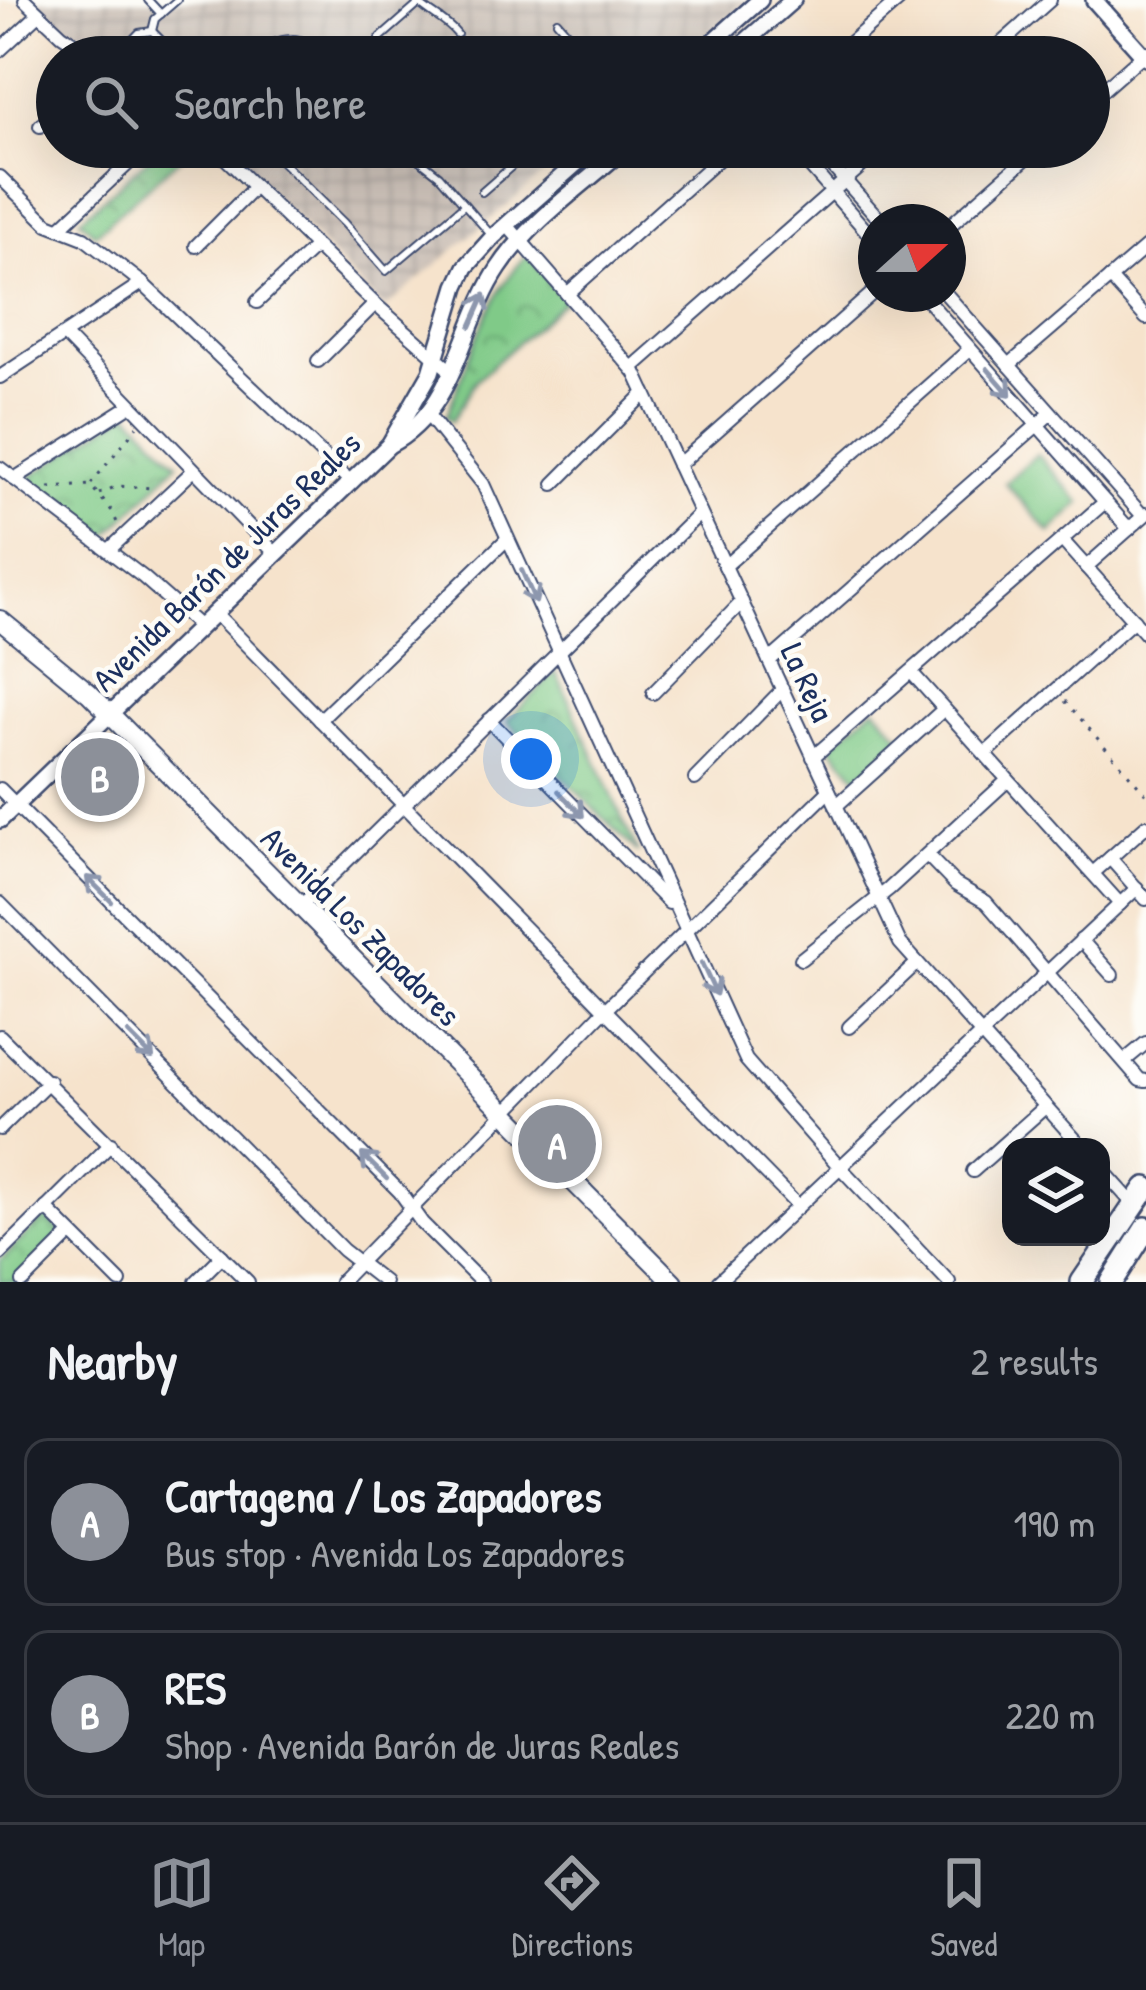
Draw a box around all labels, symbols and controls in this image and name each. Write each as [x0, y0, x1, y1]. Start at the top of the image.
search box [36, 36, 1110, 168]
icon: search [78, 69, 144, 135]
text: Search here [174, 72, 366, 133]
north arrow [858, 204, 966, 312]
one-way arrow [468, 292, 490, 328]
one-way arrow [985, 366, 1012, 397]
street label: Avenida Barón de Juras Reales [82, 421, 370, 701]
one-way arrow [519, 568, 541, 604]
street label: La Reja [771, 636, 845, 728]
your location [501, 729, 561, 789]
pin: B [61, 732, 139, 822]
one-way arrow [557, 789, 585, 818]
street label: Avenida Los Zapadores [251, 817, 470, 1036]
one-way arrow [85, 875, 114, 904]
one-way arrow [699, 961, 721, 997]
one-way arrow [127, 1031, 155, 1060]
pin: A [518, 1099, 596, 1189]
map controls [1002, 1138, 1110, 1246]
button: layers [1002, 1138, 1110, 1246]
one-way arrow [360, 1152, 389, 1180]
text: Nearby [48, 1326, 178, 1395]
text: 2 results [971, 1334, 1098, 1387]
text: Cartagena / Los Zapadores [165, 1465, 602, 1526]
text: A [80, 1496, 100, 1549]
text: 190 m [1014, 1496, 1095, 1549]
text: Bus stop · Avenida Los Zapadores [165, 1526, 625, 1579]
text: RES [165, 1657, 226, 1718]
text: B [80, 1688, 100, 1741]
text: 220 m [1006, 1688, 1095, 1741]
text: Shop · Avenida Barón de Juras Reales [165, 1718, 679, 1771]
tab: Map [149, 1850, 215, 1966]
tab: Directions [512, 1850, 633, 1966]
tab: Saved [930, 1850, 997, 1966]

